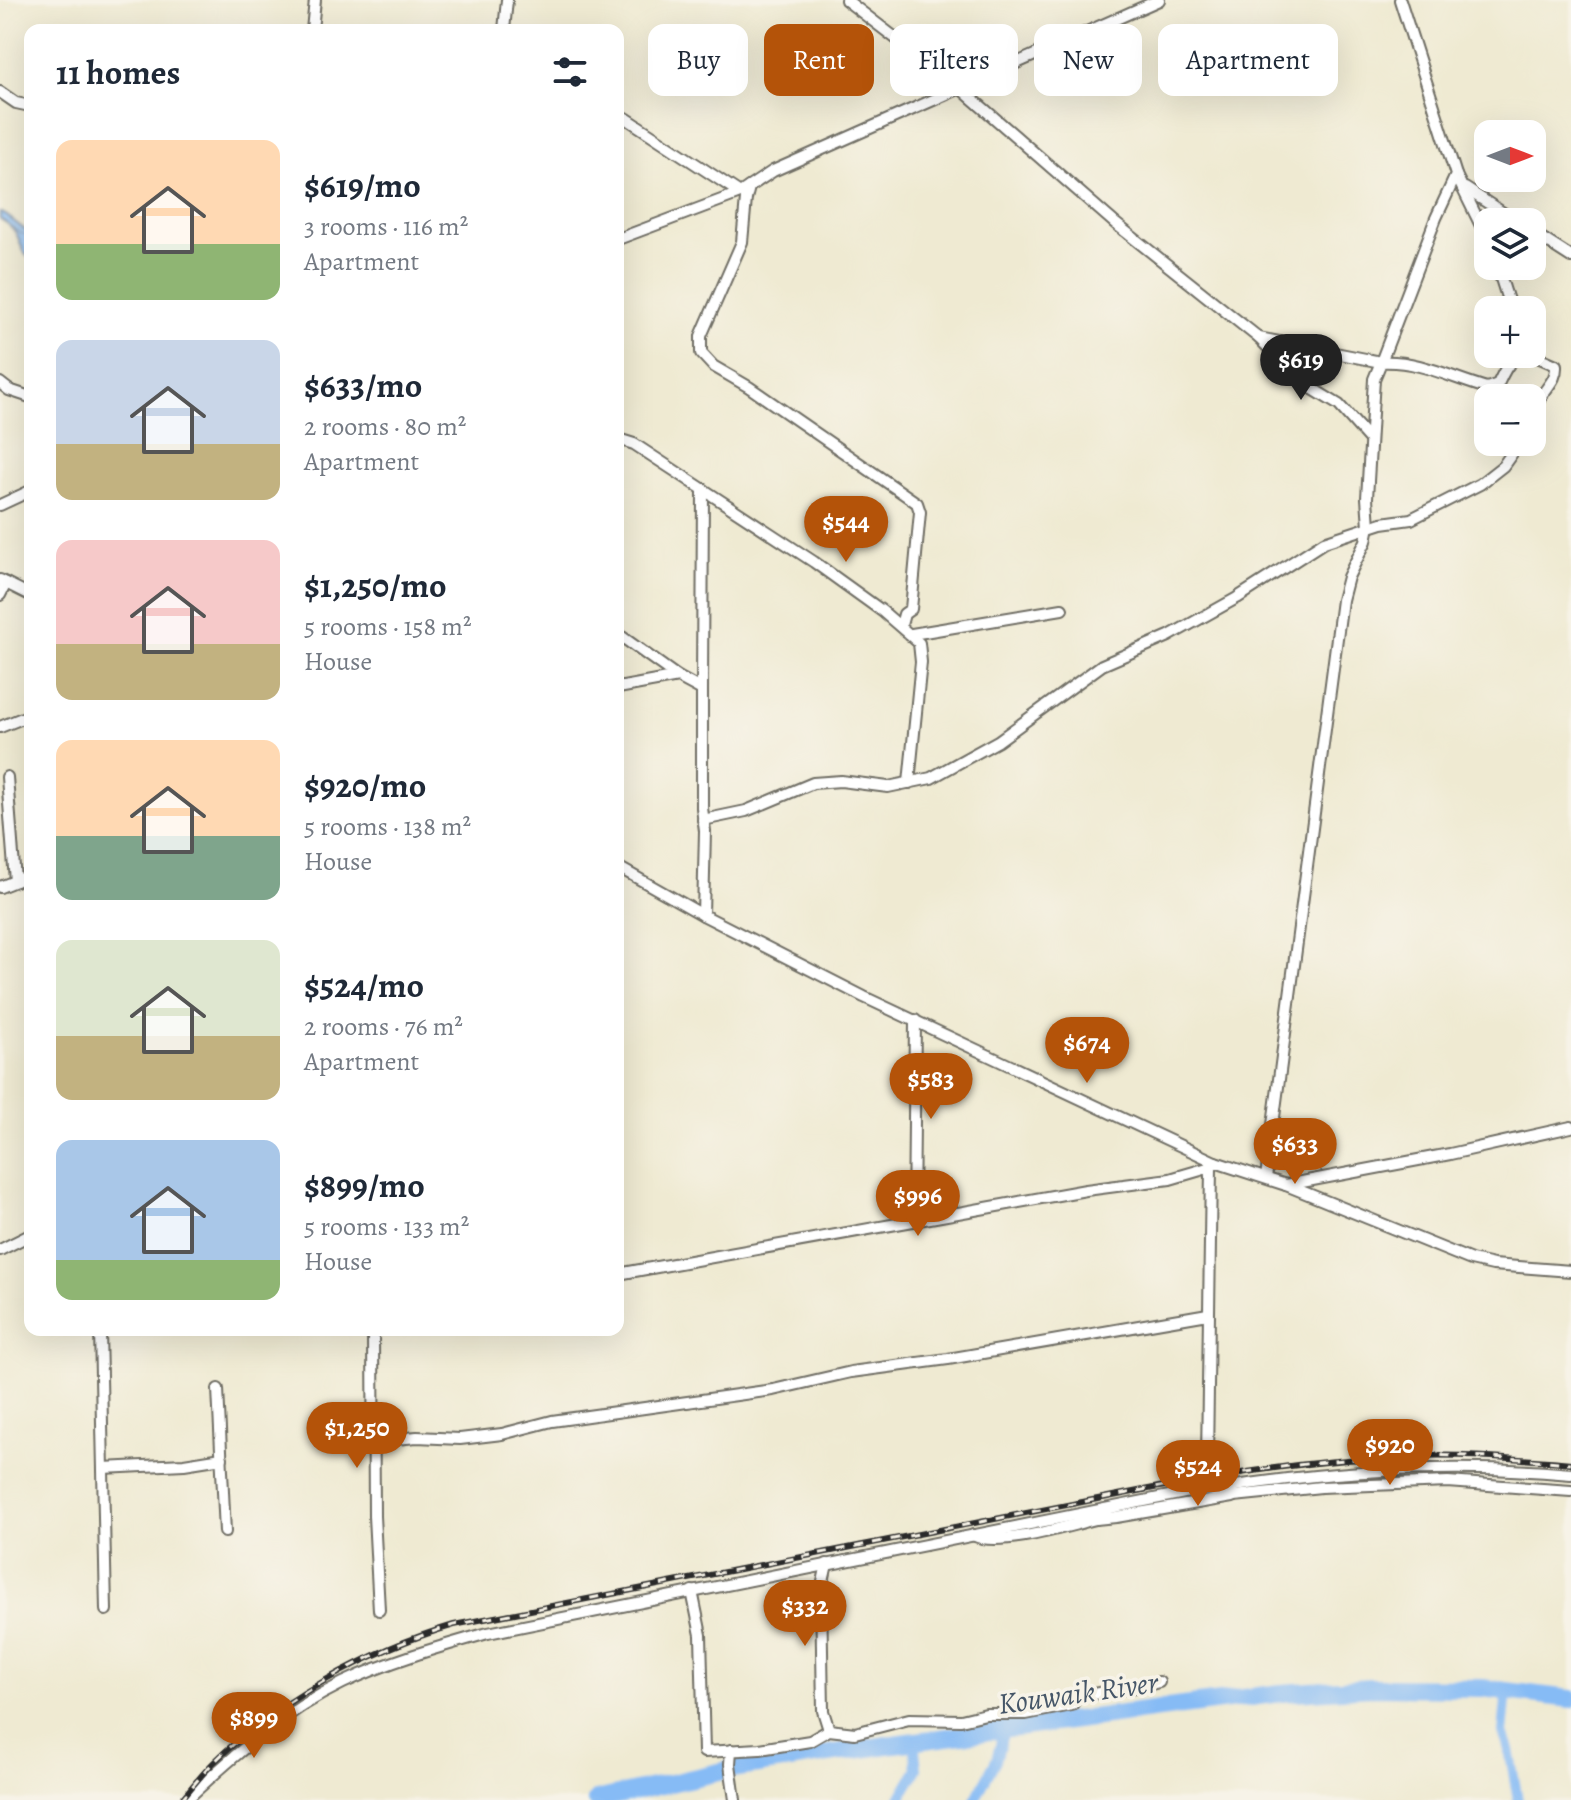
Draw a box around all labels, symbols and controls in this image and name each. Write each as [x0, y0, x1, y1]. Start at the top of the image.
chip: Buy [648, 24, 748, 96]
chip: Rent [764, 24, 874, 96]
chip: Filters [890, 24, 1018, 96]
chip: New [1034, 24, 1142, 96]
chip: Apartment [1158, 24, 1338, 96]
text: 11 homes [56, 49, 180, 96]
icon: filters [548, 50, 592, 94]
north arrow [1474, 120, 1546, 192]
map controls [1474, 120, 1546, 456]
text: $619/mo [304, 162, 421, 209]
icon: home [120, 172, 216, 268]
button: layers [1474, 208, 1546, 280]
text: 3 rooms · 116 m² [304, 209, 468, 244]
text: Apartment [304, 244, 419, 279]
button: + [1474, 296, 1546, 368]
pin: $619 [1254, 334, 1348, 402]
text: $619 [1278, 342, 1324, 377]
text: $633/mo [304, 362, 422, 409]
icon: home [120, 372, 216, 468]
button: − [1474, 384, 1546, 456]
text: 2 rooms · 80 m² [304, 409, 466, 444]
text: Apartment [304, 444, 419, 479]
pin: $544 [799, 496, 893, 564]
text: $544 [822, 504, 870, 539]
text: $1,250/mo [304, 562, 446, 609]
icon: home [120, 572, 216, 668]
text: 5 rooms · 158 m² [304, 609, 471, 644]
text: House [304, 644, 372, 679]
text: $920/mo [304, 762, 426, 809]
icon: home [120, 772, 216, 868]
text: 5 rooms · 138 m² [304, 809, 471, 844]
text: House [304, 844, 372, 879]
text: $524/mo [304, 962, 424, 1009]
icon: home [120, 972, 216, 1068]
text: 2 rooms · 76 m² [304, 1009, 463, 1044]
pin: $674 [1040, 1017, 1134, 1085]
text: $674 [1063, 1025, 1111, 1060]
text: Apartment [304, 1044, 419, 1079]
pin: $583 [884, 1053, 978, 1121]
text: $583 [908, 1061, 954, 1096]
pin: $633 [1248, 1118, 1342, 1186]
text: $633 [1272, 1126, 1318, 1161]
text: $899/mo [304, 1162, 425, 1209]
pin: $996 [871, 1170, 965, 1238]
icon: home [120, 1172, 216, 1268]
text: $996 [894, 1178, 942, 1213]
text: 5 rooms · 133 m² [304, 1209, 469, 1244]
text: House [304, 1244, 372, 1279]
pin: $1,250 [292, 1402, 422, 1470]
text: $1,250 [324, 1410, 390, 1445]
pin: $920 [1343, 1419, 1437, 1487]
text: $920 [1365, 1427, 1415, 1462]
pin: $524 [1151, 1440, 1245, 1508]
text: $524 [1174, 1448, 1222, 1483]
pin: $332 [758, 1580, 852, 1648]
text: $332 [781, 1588, 829, 1623]
water label: Kouwaik River [996, 1662, 1162, 1724]
pin: $899 [207, 1692, 301, 1760]
text: $899 [230, 1700, 278, 1735]

